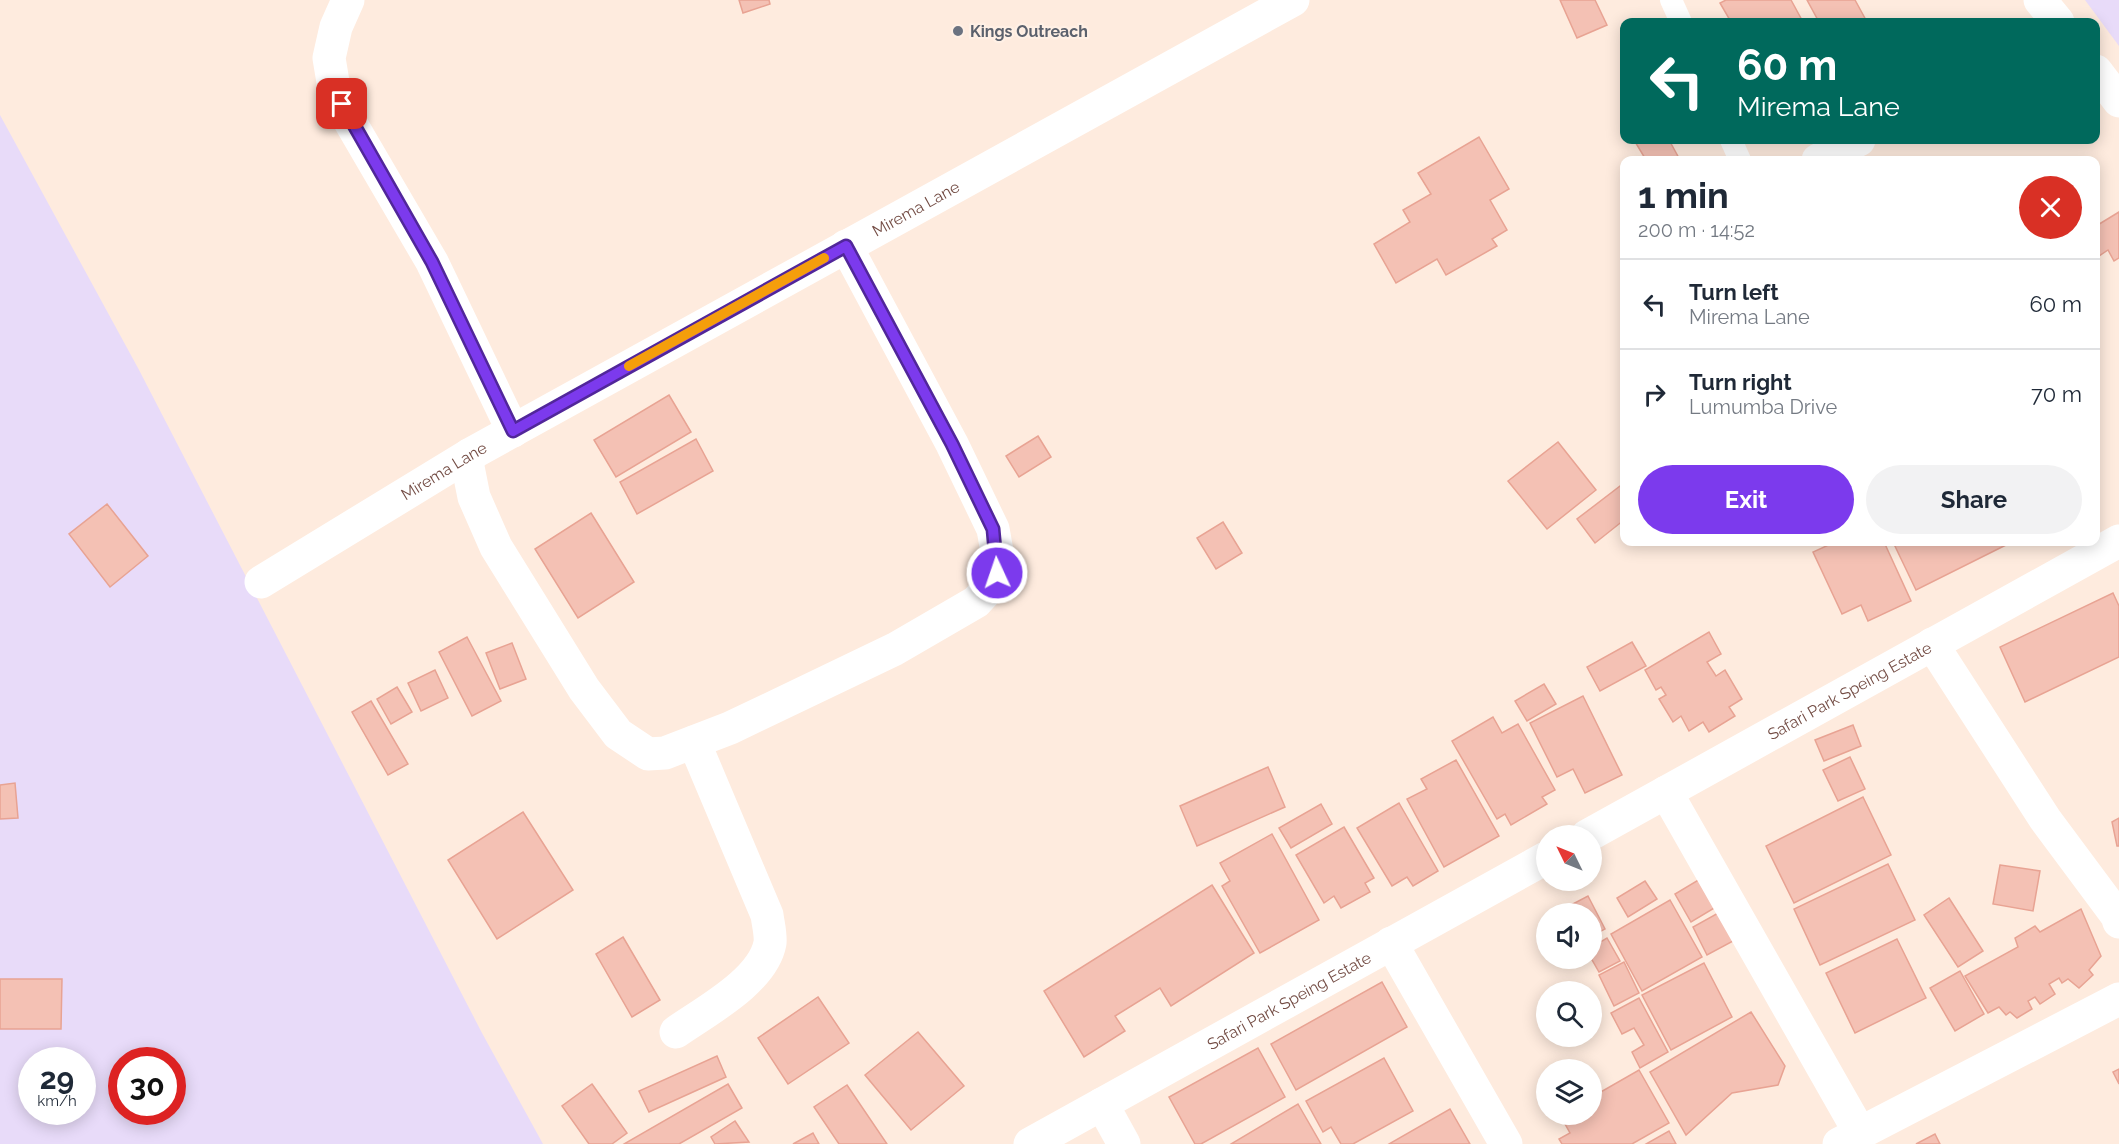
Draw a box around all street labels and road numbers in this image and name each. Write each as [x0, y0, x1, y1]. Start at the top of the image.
street label: Mirema Lane [869, 177, 963, 240]
street label: Mirema Lane [398, 438, 490, 504]
street label: Safari Park Speing Estate [1764, 638, 1935, 744]
street label: Safari Park Speing Estate [1204, 948, 1374, 1054]

